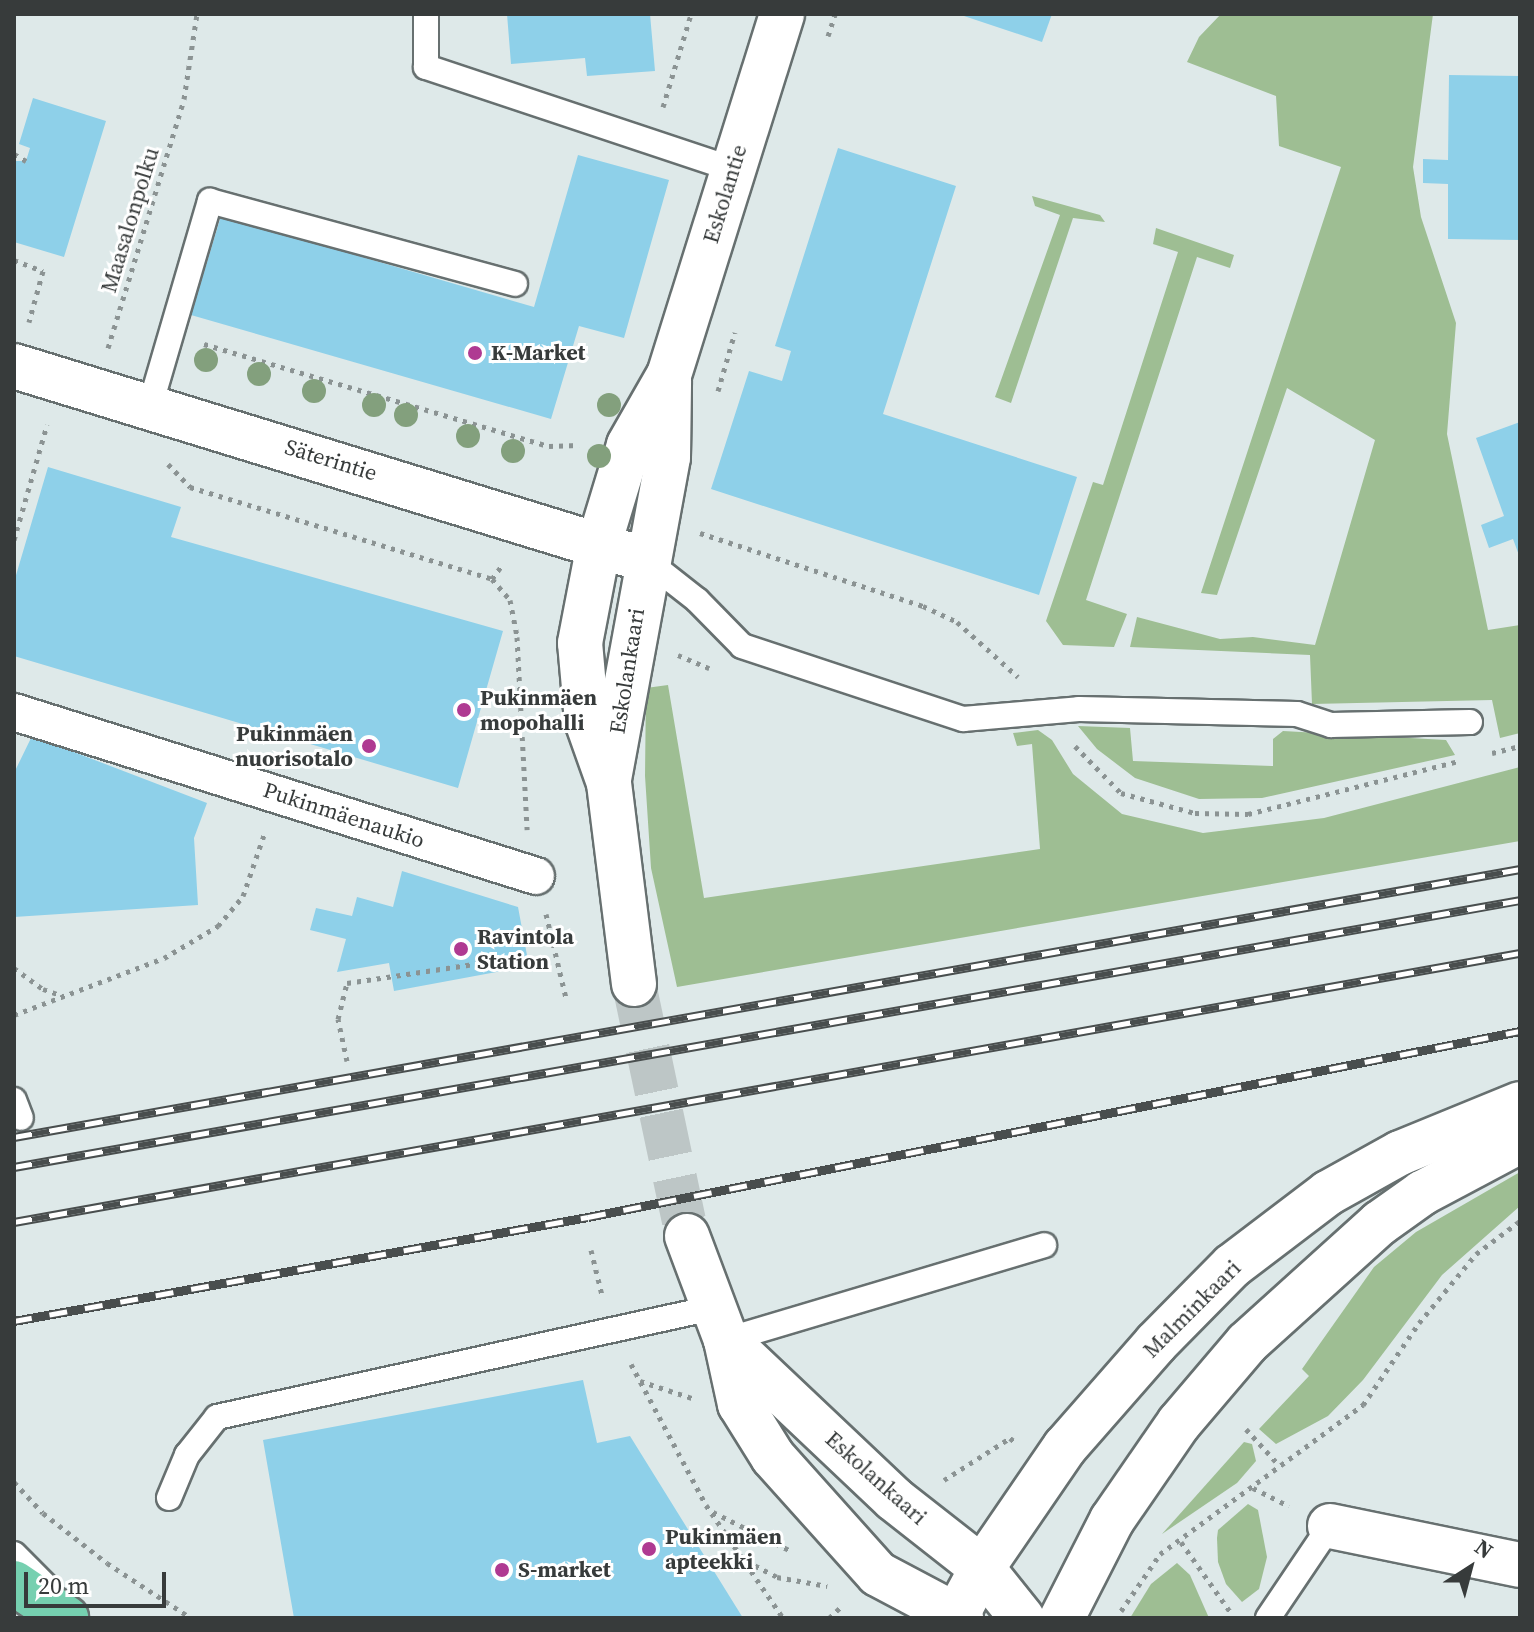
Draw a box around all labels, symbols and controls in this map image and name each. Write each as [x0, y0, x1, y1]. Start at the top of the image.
street label: Eskolantie [698, 142, 752, 246]
street label: Maasalonpolku [95, 144, 165, 296]
place label: K-Market [491, 340, 585, 366]
marker: K-Market [466, 344, 484, 362]
street label: Säterintie [282, 434, 380, 486]
street label: Eskolankaari [604, 606, 650, 736]
place label: Pukinmäen mopohalli [480, 684, 597, 736]
marker: Pukinmäen mopohalli [455, 701, 473, 719]
place label: Pukinmäen nuorisotalo [235, 720, 353, 772]
marker: Pukinmäen nuorisotalo [360, 737, 378, 755]
street label: Pukinmäenaukio [260, 776, 428, 854]
place label: Ravintola Station [477, 923, 574, 974]
marker: Ravintola Station [452, 940, 470, 958]
street label: Malminkaari [1138, 1255, 1246, 1363]
street label: Eskolankaari [820, 1426, 932, 1530]
place label: Pukinmäen apteekki [665, 1523, 782, 1574]
north arrow [1430, 1528, 1510, 1608]
text: N [1469, 1532, 1499, 1565]
marker: Pukinmäen apteekki [640, 1540, 658, 1558]
scale bar [28, 1556, 170, 1606]
place label: S-market [518, 1557, 611, 1583]
marker: S-market [493, 1561, 511, 1579]
text: 20 m [38, 1569, 89, 1602]

